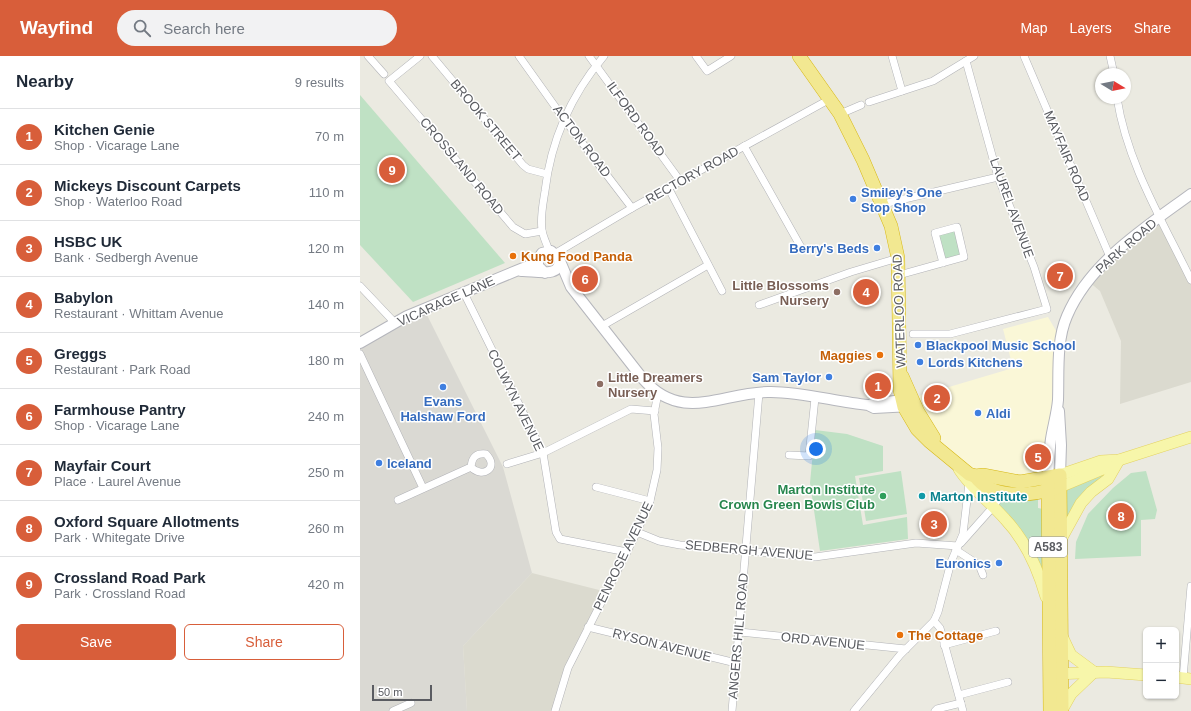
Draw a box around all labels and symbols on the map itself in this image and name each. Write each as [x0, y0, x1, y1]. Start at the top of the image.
north arrow [1095, 68, 1131, 104]
street label: BROOK STREET [448, 76, 525, 164]
street label: ILFORD ROAD [604, 79, 668, 159]
street label: ACTON ROAD [550, 102, 614, 180]
street label: MAYFAIR ROAD [1041, 108, 1093, 204]
street label: CROSSLAND ROAD [417, 114, 507, 218]
street label: RECTORY ROAD [643, 143, 741, 207]
pin: 9 [379, 155, 405, 185]
street label: LAUREL AVENUE [987, 156, 1037, 260]
place label: Smiley's One Stop Shop [861, 185, 942, 215]
marker: Smiley's One Stop Shop [848, 194, 858, 204]
street label: PARK ROAD [1093, 216, 1159, 276]
place label: Berry's Beds [789, 241, 869, 256]
marker: Berry's Beds [872, 243, 882, 253]
place label: Kung Food Panda [521, 249, 633, 264]
marker: Kung Food Panda [508, 251, 518, 261]
street label: WATERLOO ROAD [890, 254, 908, 368]
pin: 7 [1047, 261, 1073, 291]
pin: 6 [572, 264, 598, 294]
street label: VICARAGE LANE [395, 273, 497, 329]
pin: 4 [853, 277, 879, 307]
place label: Little Blossoms Nursery [732, 278, 830, 308]
marker: Little Blossoms Nursery [832, 287, 842, 297]
place label: Blackpool Music School [926, 338, 1076, 353]
marker: Blackpool Music School [913, 340, 923, 350]
street label: COLWYN AVENUE [485, 347, 547, 454]
place label: Maggies [820, 348, 872, 363]
marker: Maggies [875, 350, 885, 360]
place label: Lords Kitchens [928, 355, 1023, 370]
marker: Lords Kitchens [915, 357, 925, 367]
place label: Little Dreamers Nursery [608, 370, 703, 400]
place label: Sam Taylor [752, 370, 821, 385]
pin: 1 [865, 371, 891, 401]
marker: Sam Taylor [824, 372, 834, 382]
marker: Little Dreamers Nursery [595, 379, 605, 389]
marker: Evans Halshaw Ford [438, 382, 448, 392]
pin: 2 [924, 383, 950, 413]
place label: Evans Halshaw Ford [400, 394, 486, 424]
place label: Aldi [986, 406, 1011, 421]
marker: Aldi [973, 408, 983, 418]
your location [806, 439, 826, 459]
pin: 5 [1025, 442, 1051, 472]
place label: Iceland [387, 456, 432, 471]
marker: Iceland [374, 458, 384, 468]
place label: Marton Institute Crown Green Bowls Club [719, 482, 875, 512]
place label: Marton Institute [930, 489, 1028, 504]
marker: Marton Institute Crown Green Bowls Club [878, 491, 888, 501]
marker: Marton Institute [917, 491, 927, 501]
street label: PENROSE AVENUE [590, 499, 656, 613]
pin: 8 [1108, 501, 1134, 531]
pin: 3 [921, 509, 947, 539]
street label: SEDBERGH AVENUE [684, 537, 814, 563]
road number: A583 [1029, 537, 1067, 557]
place label: Euronics [935, 556, 991, 571]
marker: Euronics [994, 558, 1004, 568]
street label: ANGERS HILL ROAD [725, 572, 751, 700]
street label: RYSON AVENUE [611, 625, 713, 665]
place label: The Cottage [908, 628, 983, 643]
street label: ORD AVENUE [780, 629, 866, 653]
marker: The Cottage [895, 630, 905, 640]
scale bar [372, 683, 432, 702]

